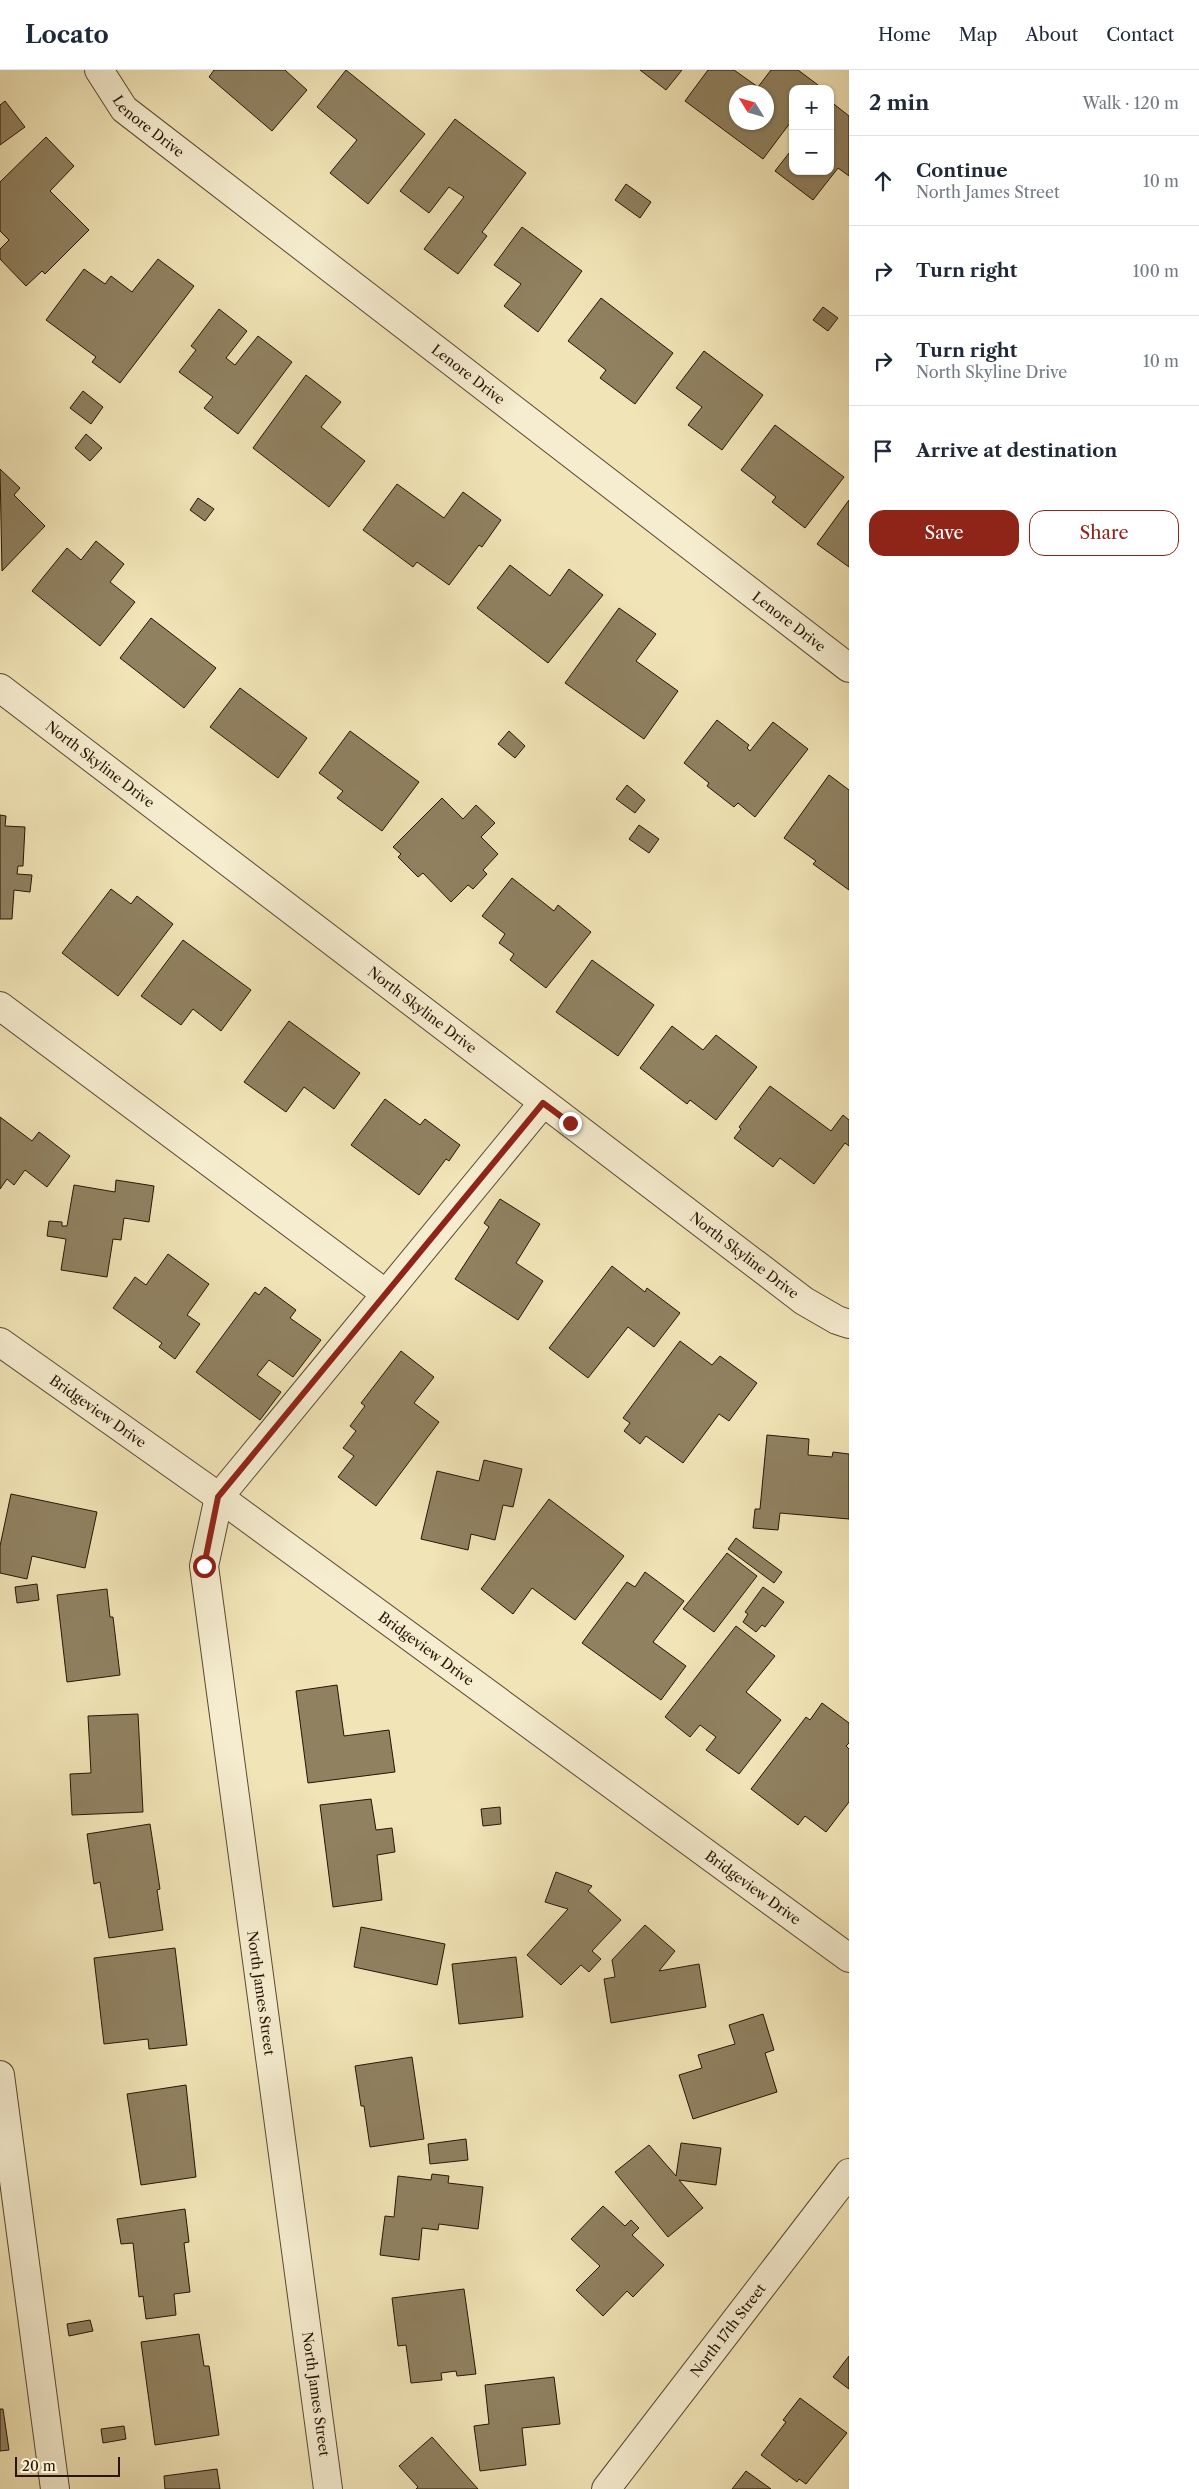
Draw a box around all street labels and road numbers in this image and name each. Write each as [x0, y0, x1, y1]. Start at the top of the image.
street label: Lenore Drive [109, 92, 188, 161]
street label: Lenore Drive [428, 340, 509, 409]
street label: Lenore Drive [749, 588, 829, 656]
street label: North Skyline Drive [42, 717, 158, 812]
street label: North Skyline Drive [364, 963, 480, 1057]
street label: North Skyline Drive [686, 1208, 803, 1303]
street label: Bridgeview Drive [46, 1371, 150, 1452]
street label: Bridgeview Drive [375, 1608, 478, 1690]
street label: Bridgeview Drive [702, 1847, 804, 1929]
street label: North James Street [243, 1930, 279, 2057]
street label: North 17th Street [686, 2280, 770, 2381]
street label: North James Street [298, 2331, 334, 2458]

